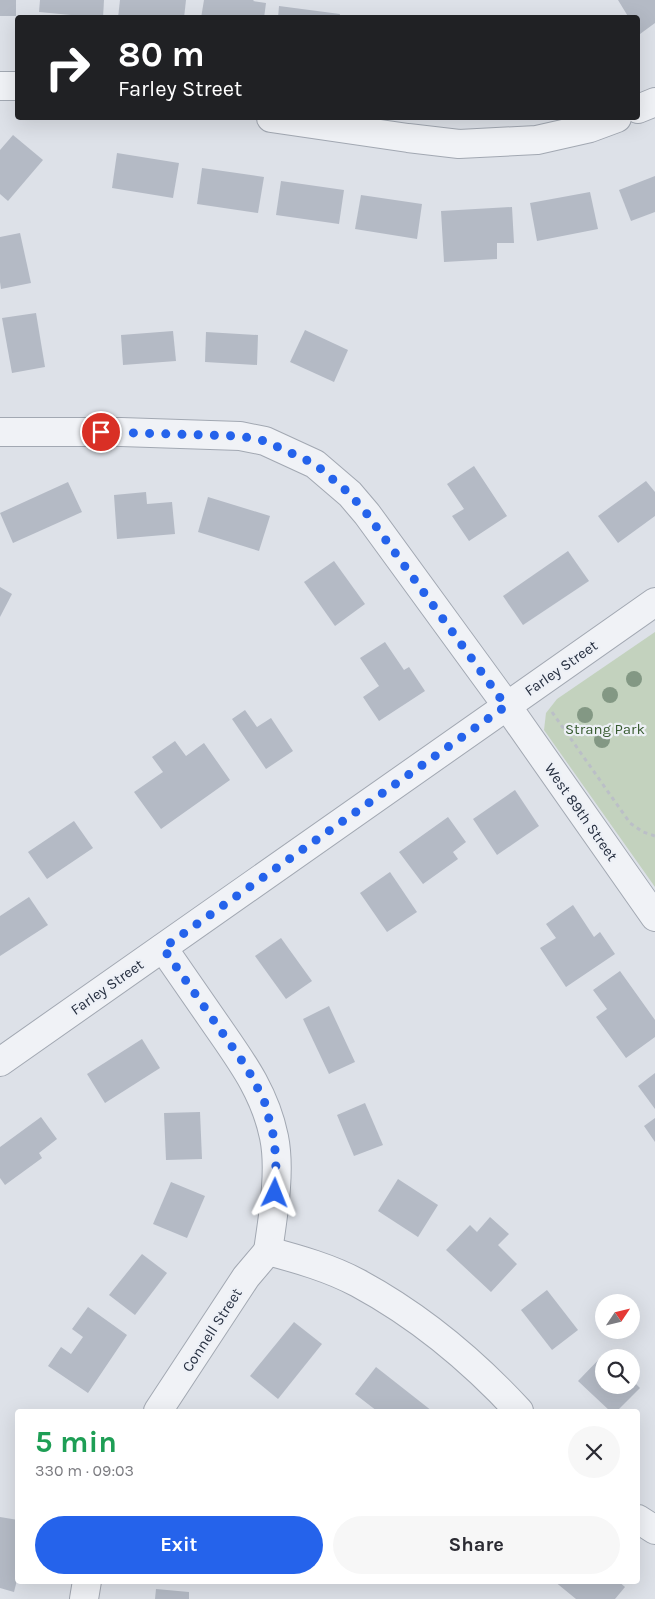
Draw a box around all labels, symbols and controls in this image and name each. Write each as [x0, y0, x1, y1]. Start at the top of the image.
text: 80 m [118, 34, 205, 75]
icon: right [35, 35, 100, 100]
text: Farley Street [118, 76, 242, 102]
pin [80, 411, 122, 453]
icon: arrive [87, 418, 115, 446]
street label: Farley Street [521, 636, 601, 700]
park label: Strang Park [565, 720, 645, 738]
street label: West 89th Street [541, 760, 622, 865]
street label: Farley Street [67, 955, 147, 1019]
position arrow [248, 1166, 300, 1218]
street label: Connell Street [178, 1284, 246, 1375]
north arrow [595, 1294, 640, 1339]
map controls [595, 1294, 640, 1394]
button: search [595, 1349, 640, 1394]
text: 5 min [35, 1424, 117, 1460]
button: close [568, 1426, 620, 1478]
text: 330 m · 09:03 [35, 1461, 134, 1480]
button: Exit [35, 1516, 323, 1574]
button: Share [333, 1516, 620, 1574]

